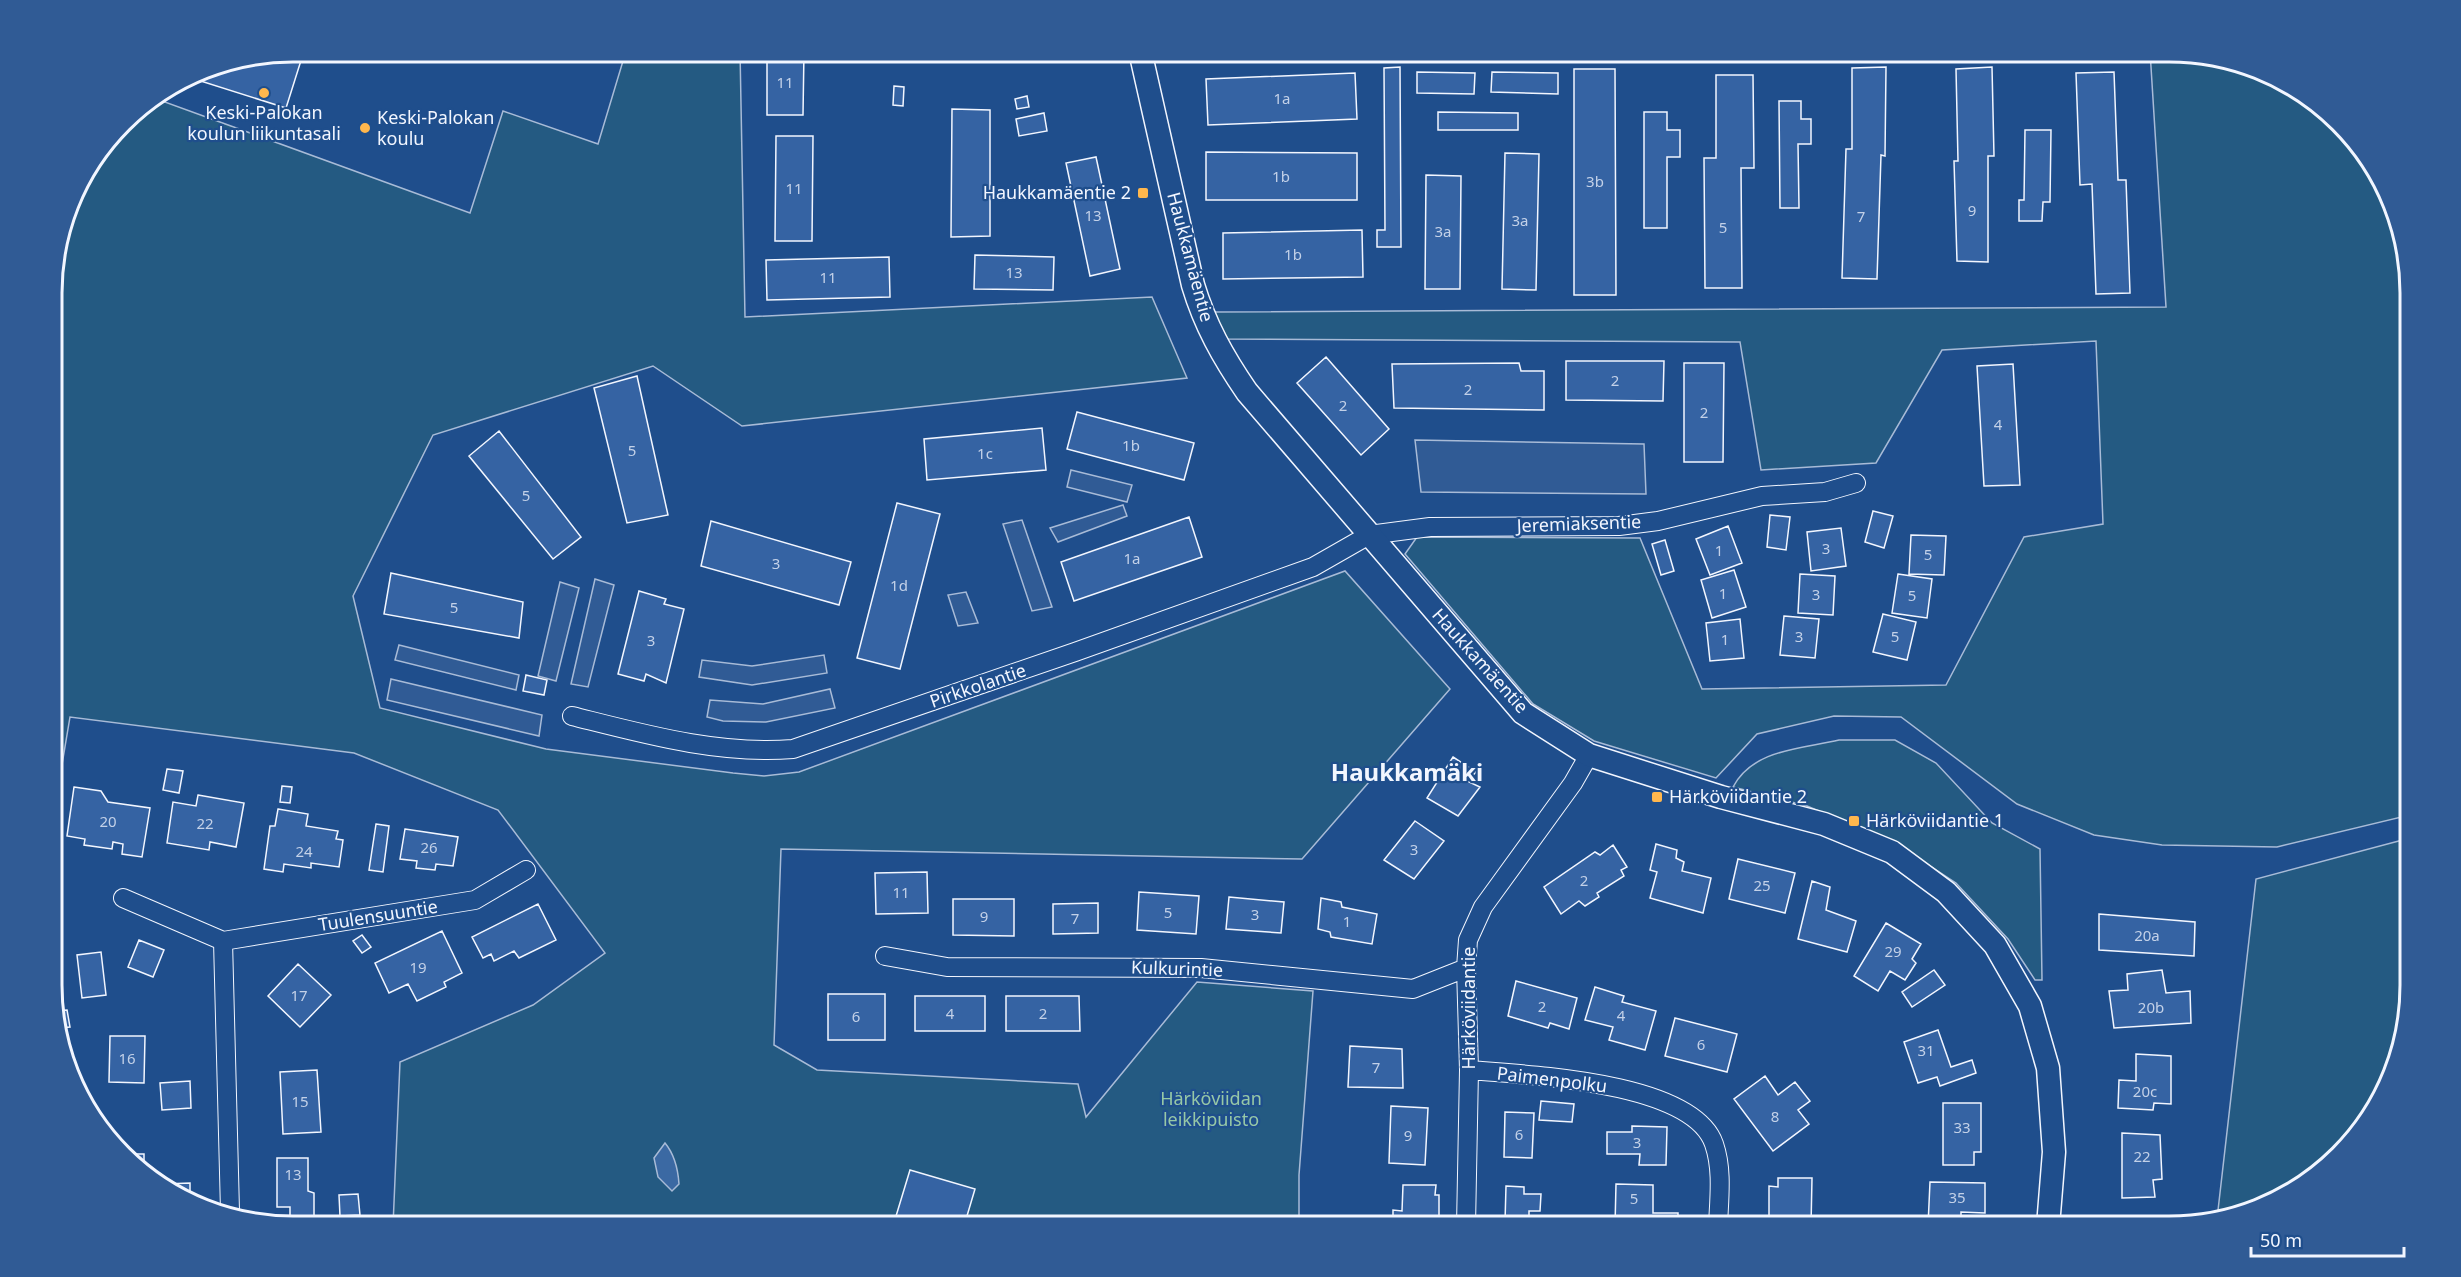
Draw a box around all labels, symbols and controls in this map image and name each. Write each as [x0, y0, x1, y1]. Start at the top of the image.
house number: 11 [776, 72, 794, 92]
marker: Keski-Palokan koulun liikuntasali [257, 86, 271, 100]
house number: 1a [1274, 88, 1291, 108]
place label: Keski-Palokan koulun liikuntasali [187, 100, 341, 145]
place label: Keski-Palokan koulu [377, 105, 494, 150]
marker: Keski-Palokan koulu [358, 121, 372, 135]
house number: 1b [1272, 166, 1290, 186]
house number: 3b [1586, 171, 1604, 191]
house number: 11 [785, 178, 803, 198]
place label: Haukkamäentie 2 [983, 180, 1131, 204]
marker: Haukkamäentie 2 [1136, 186, 1150, 200]
street label: Haukkamäentie [1162, 189, 1220, 324]
house number: 9 [1968, 200, 1976, 220]
house number: 13 [1084, 205, 1102, 225]
house number: 7 [1857, 206, 1865, 226]
house number: 3a [1512, 210, 1529, 230]
house number: 5 [1719, 217, 1727, 237]
house number: 3a [1435, 221, 1452, 241]
house number: 1b [1284, 244, 1302, 264]
house number: 13 [1005, 262, 1023, 282]
house number: 11 [819, 267, 837, 287]
house number: 2 [1611, 370, 1619, 390]
house number: 2 [1464, 379, 1472, 399]
house number: 2 [1339, 395, 1347, 415]
house number: 2 [1700, 402, 1708, 422]
house number: 4 [1994, 414, 2003, 434]
house number: 1b [1122, 435, 1140, 455]
house number: 5 [628, 440, 636, 460]
house number: 1c [977, 443, 993, 463]
house number: 5 [522, 485, 530, 505]
street label: Jeremiaksentie [1514, 509, 1642, 537]
house number: 3 [1822, 538, 1830, 558]
house number: 1 [1715, 540, 1723, 560]
house number: 5 [1924, 544, 1932, 564]
house number: 1a [1124, 548, 1141, 568]
house number: 3 [772, 553, 780, 573]
house number: 1d [890, 575, 908, 595]
house number: 1 [1719, 583, 1727, 603]
house number: 3 [1812, 584, 1820, 604]
house number: 5 [1908, 585, 1916, 605]
house number: 5 [450, 597, 458, 617]
street label: Haukkamäentie [1427, 603, 1534, 718]
house number: 3 [1795, 626, 1803, 646]
house number: 5 [1891, 626, 1899, 646]
house number: 1 [1721, 629, 1729, 649]
house number: 3 [647, 630, 655, 650]
street label: Pirkkolantie [926, 657, 1029, 713]
district label: Haukkamäki [1331, 755, 1483, 788]
place label: Härköviidantie 2 [1669, 784, 1807, 808]
marker: Härköviidantie 2 [1650, 790, 1664, 804]
place label: Härköviidantie 1 [1866, 808, 2004, 832]
house number: 20 [99, 811, 117, 831]
house number: 22 [196, 813, 214, 833]
marker: Härköviidantie 1 [1847, 814, 1861, 828]
house number: 26 [420, 837, 438, 857]
house number: 3 [1410, 839, 1418, 859]
house number: 24 [295, 841, 313, 861]
house number: 2 [1580, 870, 1588, 890]
house number: 25 [1753, 875, 1771, 895]
house number: 11 [892, 882, 910, 902]
street label: Tuulensuuntie [316, 894, 439, 936]
house number: 5 [1164, 902, 1172, 922]
house number: 3 [1251, 904, 1259, 924]
house number: 9 [980, 906, 988, 926]
house number: 7 [1071, 908, 1079, 928]
house number: 1 [1343, 911, 1351, 931]
house number: 20a [2134, 925, 2160, 945]
house number: 29 [1884, 941, 1902, 961]
street label: Härköviidantie [1456, 946, 1480, 1070]
street label: Kulkurintie [1131, 954, 1224, 982]
house number: 19 [409, 957, 427, 977]
house number: 17 [290, 985, 308, 1005]
house number: 2 [1538, 996, 1546, 1016]
house number: 20b [2138, 997, 2164, 1017]
house number: 4 [946, 1003, 955, 1023]
house number: 2 [1039, 1003, 1047, 1023]
house number: 4 [1617, 1005, 1626, 1025]
house number: 6 [852, 1006, 860, 1026]
house number: 6 [1697, 1034, 1705, 1054]
house number: 31 [1917, 1040, 1935, 1060]
house number: 16 [118, 1048, 136, 1068]
house number: 7 [1372, 1057, 1380, 1077]
street label: Paimenpolku [1496, 1060, 1609, 1098]
house number: 20c [2133, 1081, 2157, 1101]
park label: Härköviidan leikkipuisto [1160, 1086, 1262, 1131]
house number: 15 [291, 1091, 309, 1111]
house number: 8 [1771, 1106, 1779, 1126]
house number: 33 [1953, 1117, 1971, 1137]
house number: 6 [1515, 1124, 1523, 1144]
house number: 9 [1404, 1125, 1412, 1145]
house number: 3 [1633, 1132, 1641, 1152]
house number: 22 [2133, 1146, 2151, 1166]
house number: 13 [284, 1164, 302, 1184]
house number: 35 [1948, 1187, 1966, 1207]
house number: 5 [1630, 1188, 1638, 1208]
scale bar [2251, 1220, 2404, 1258]
text: 50 m [2260, 1228, 2302, 1252]

